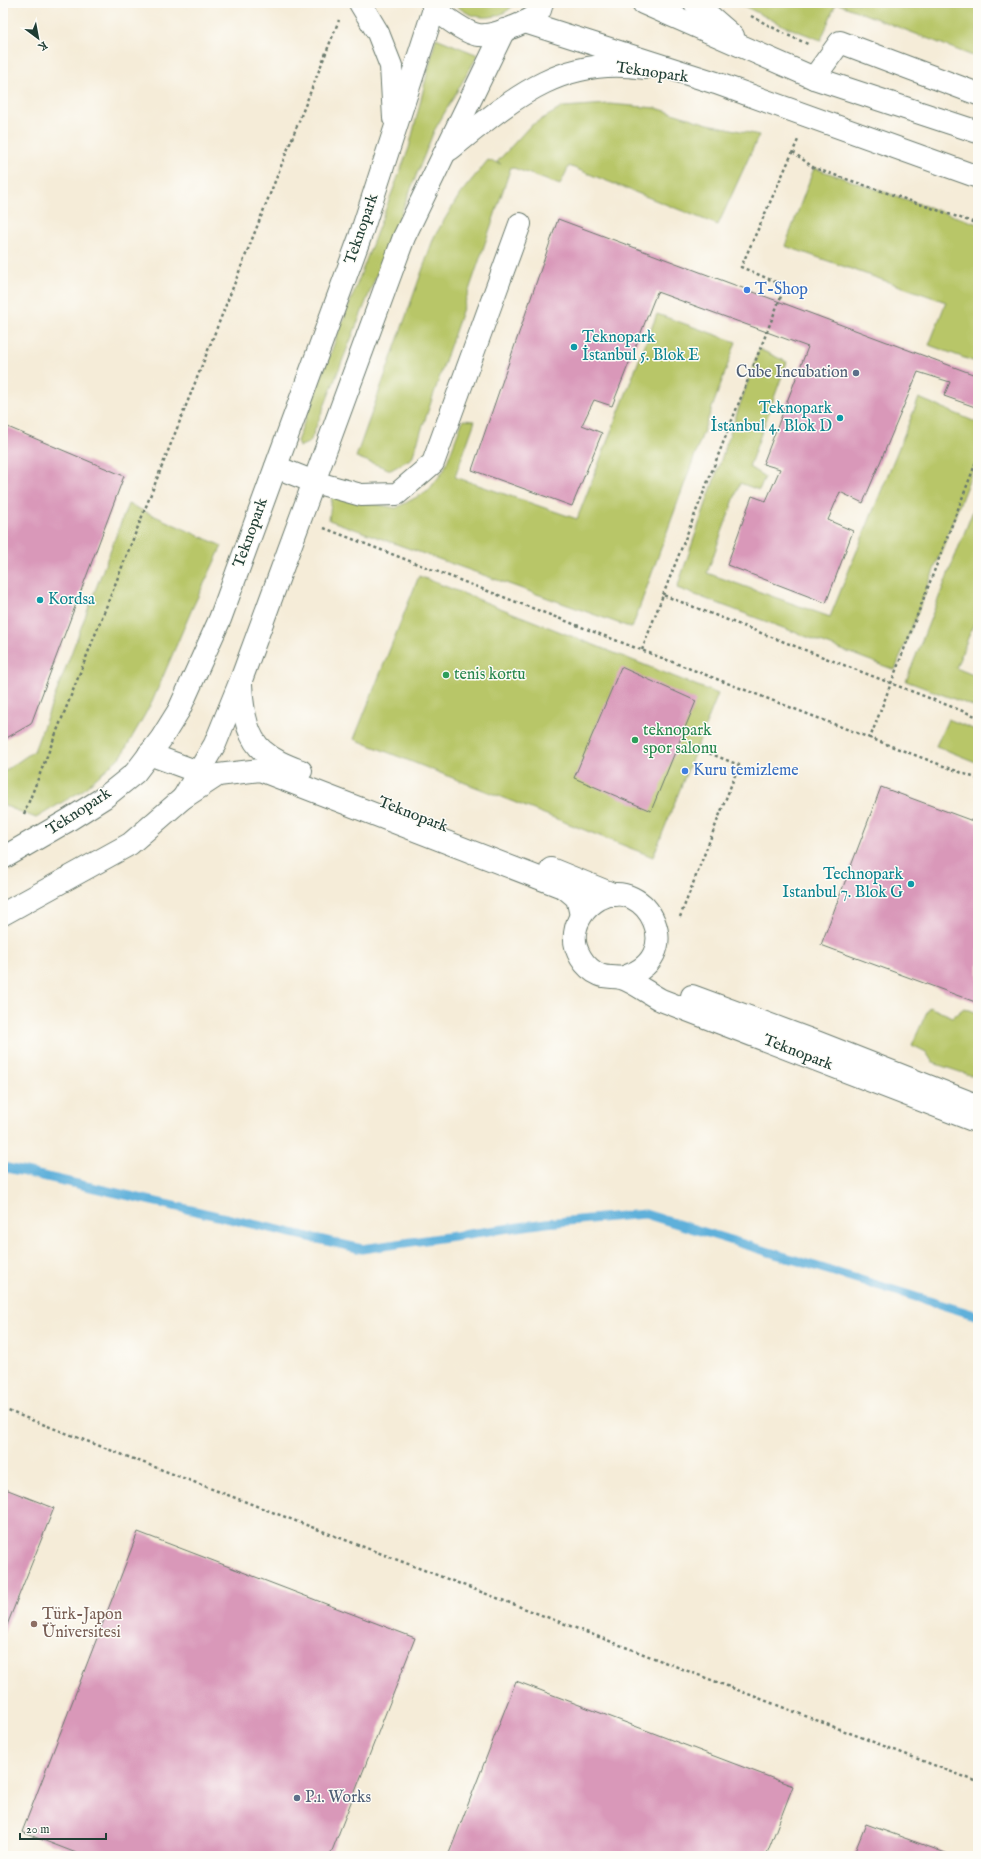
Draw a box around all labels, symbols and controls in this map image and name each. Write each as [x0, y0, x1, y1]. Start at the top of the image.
north arrow [18, 18, 58, 58]
text: K [35, 38, 50, 54]
street label: Teknopark [614, 58, 690, 88]
street label: Teknopark [341, 191, 384, 267]
place label: T-Shop [755, 280, 808, 300]
marker: T-Shop [742, 285, 752, 295]
place label: Teknopark İstanbul 5. Blok E [582, 328, 699, 366]
marker: Teknopark İstanbul 5. Blok E [569, 342, 579, 352]
place label: Cube Incubation [736, 363, 848, 383]
marker: Cube Incubation [851, 368, 861, 378]
place label: Teknopark İstanbul 4. Blok D [711, 399, 832, 437]
marker: Teknopark İstanbul 4. Blok D [835, 413, 845, 423]
street label: Teknopark [229, 495, 273, 571]
place label: Kordsa [48, 590, 95, 610]
marker: Kordsa [35, 595, 45, 605]
place label: tenis kortu [454, 665, 525, 685]
marker: tenis kortu [441, 670, 451, 680]
place label: teknopark spor salonu [643, 721, 717, 759]
marker: teknopark spor salonu [630, 735, 640, 745]
place label: Kuru temizleme [693, 761, 799, 781]
marker: Kuru temizleme [680, 766, 690, 776]
street label: Teknopark [43, 783, 116, 840]
street label: Teknopark [375, 793, 451, 838]
place label: Technopark Istanbul 7. Blok G [782, 865, 903, 903]
marker: Technopark Istanbul 7. Blok G [906, 879, 916, 889]
street label: Teknopark [760, 1031, 836, 1076]
place label: Türk-Japon Üniversitesi [42, 1605, 123, 1643]
marker: Türk-Japon Üniversitesi [29, 1619, 39, 1629]
place label: P.ı. Works [305, 1788, 372, 1808]
marker: P.ı. Works [292, 1793, 302, 1803]
scale bar [20, 1815, 106, 1841]
text: 20 m [26, 1822, 49, 1837]

